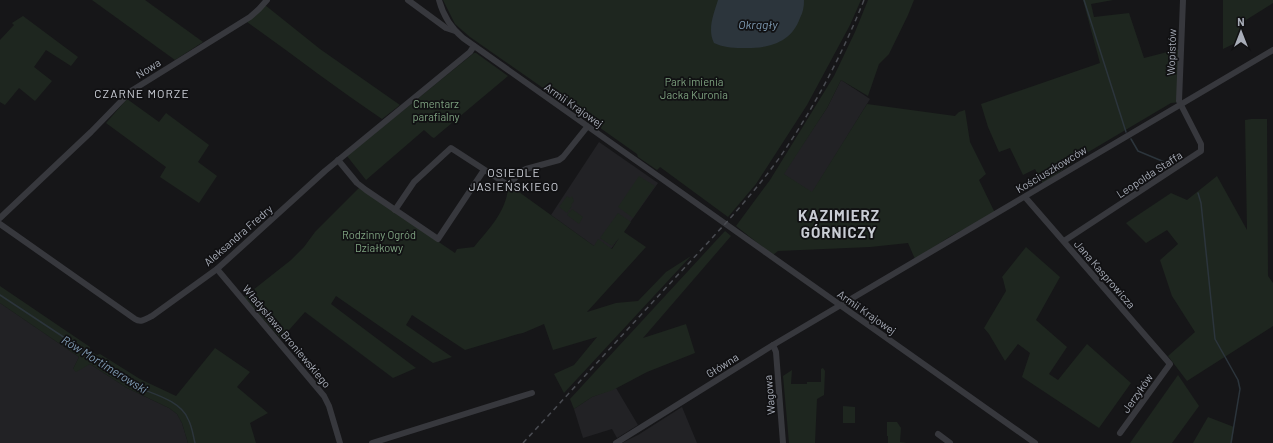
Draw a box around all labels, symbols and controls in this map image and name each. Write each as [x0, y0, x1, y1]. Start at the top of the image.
north arrow [1221, 12, 1261, 52]
text: N [1237, 15, 1245, 28]
water label: Okrągły [738, 17, 778, 31]
street label: Wopistów [1164, 28, 1178, 76]
street label: Nowa [133, 55, 163, 81]
park label: Park imienia Jacka Kuronia [660, 75, 728, 101]
street label: Armii Krajowej [542, 80, 606, 130]
district label: CZARNE MORZE [94, 86, 190, 100]
park label: Cmentarz parafialny [412, 97, 460, 123]
street label: Kościuszkowców [1013, 143, 1089, 195]
street label: Leopolda Staffa [1114, 148, 1184, 200]
district label: OSIEDLE JASIEŃSKIEGO [469, 165, 559, 193]
street label: Aleksandra Fredry [201, 202, 275, 268]
district label: KAZIMIERZ GÓRNICZY [798, 206, 880, 241]
park label: Rodzinny Ogród Działkowy [342, 228, 416, 254]
street label: Jana Kasprowicza [1072, 237, 1138, 311]
street label: Władysława Broniewskiego [240, 282, 334, 390]
street label: Armii Krajowej [835, 287, 899, 337]
water label: Rów Mortimerowski [59, 332, 151, 396]
street label: Główna [703, 350, 741, 380]
street label: Jerzyków [1119, 371, 1155, 415]
street label: Wagowa [761, 375, 777, 415]

